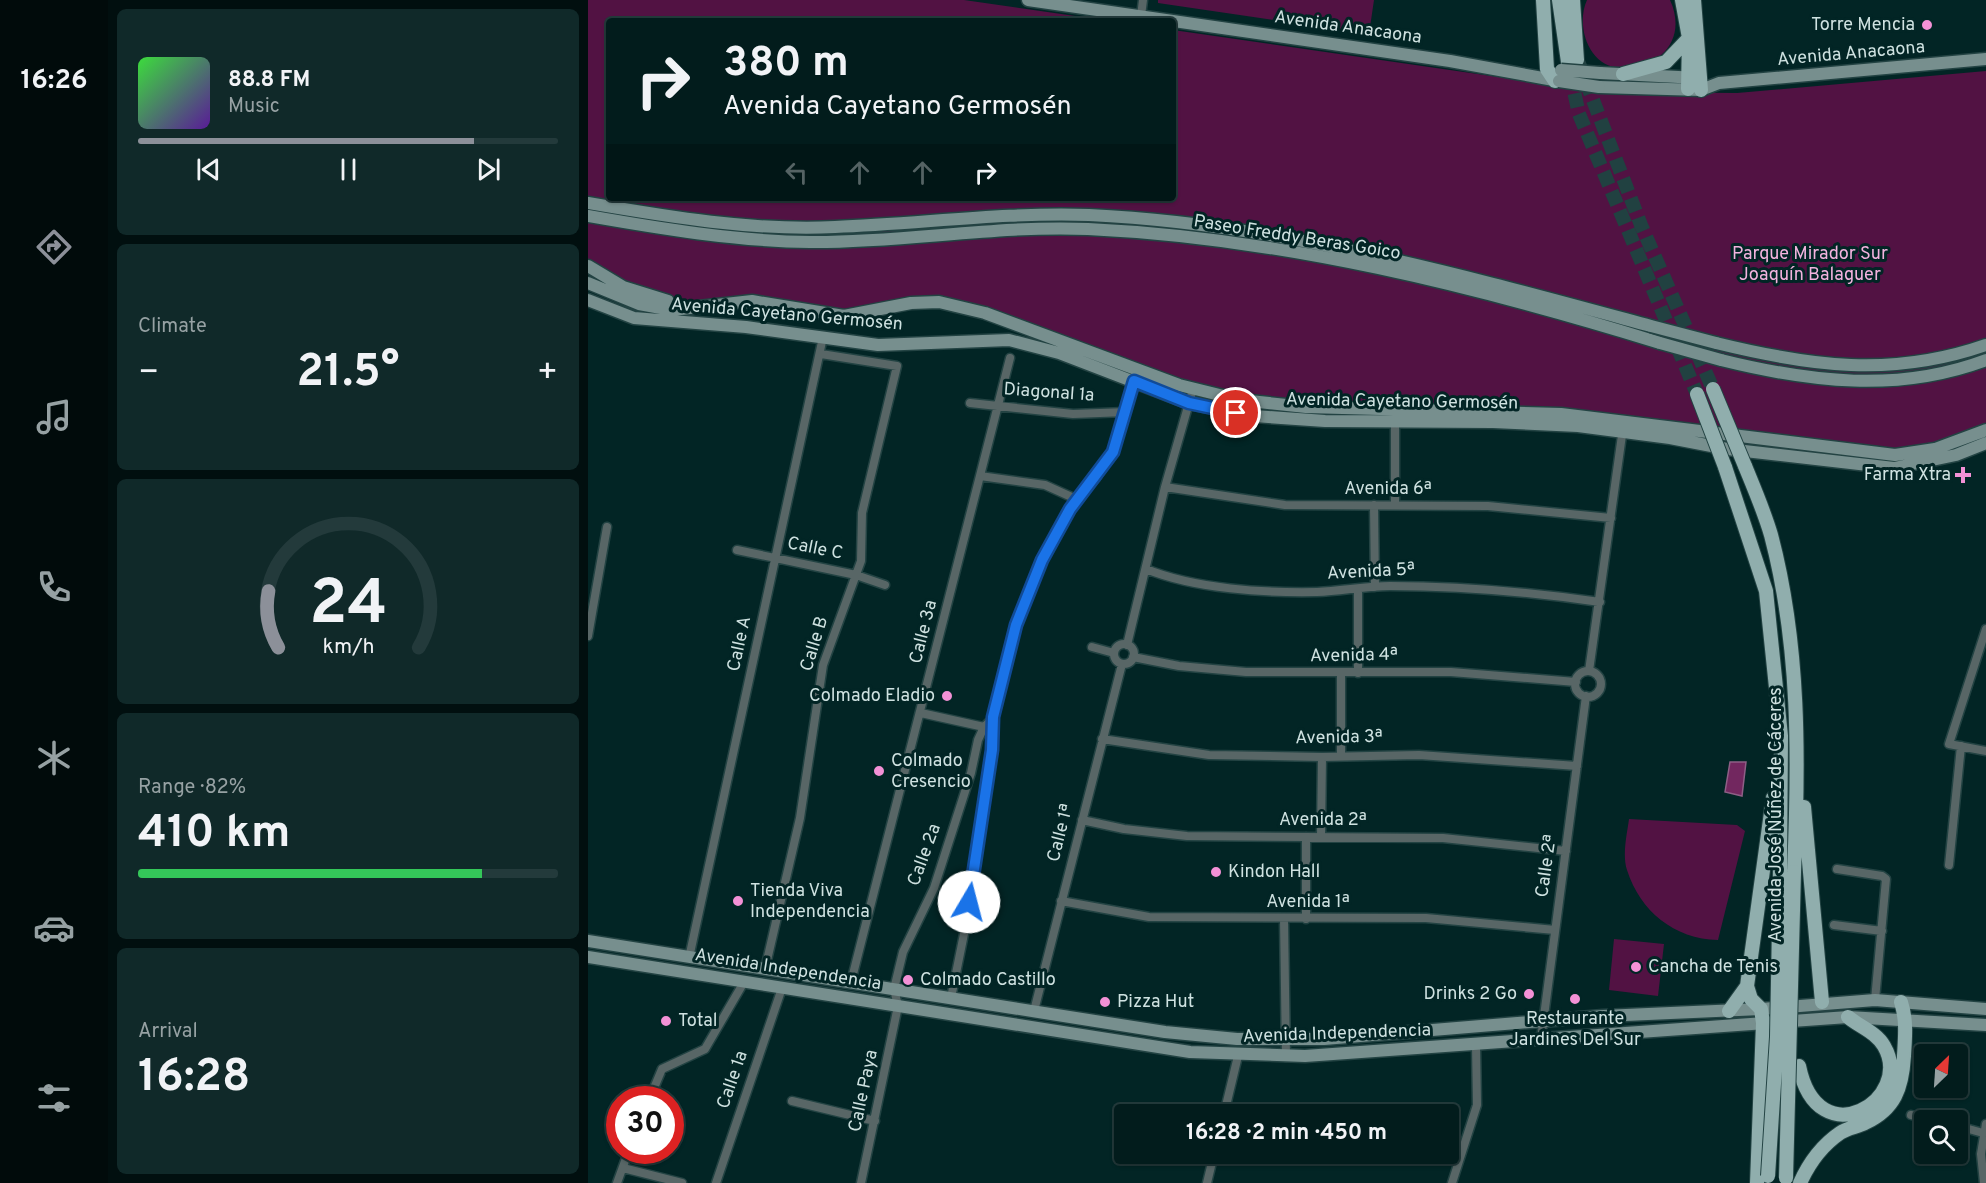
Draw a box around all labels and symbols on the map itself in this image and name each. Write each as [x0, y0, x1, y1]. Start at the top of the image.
street label: Avenida Anacaona [1273, 6, 1423, 50]
place label: Torre Mencia [1811, 14, 1915, 37]
marker: Torre Mencia [1920, 18, 1934, 32]
street label: Avenida Anacaona [1776, 36, 1926, 72]
street label: Paseo Freddy Beras Goico [1192, 210, 1402, 266]
park label: Parque Mirador Sur Joaquín Balaguer [1732, 243, 1888, 287]
street label: Avenida Cayetano Germosén [670, 293, 904, 337]
street label: Diagonal 1a [1003, 378, 1095, 408]
pin [1210, 387, 1261, 438]
street label: Avenida Cayetano Germosén [1286, 388, 1518, 416]
place label: Farma Xtra [1864, 464, 1951, 487]
marker: Farma Xtra [1956, 468, 1970, 482]
street label: Avenida 6ª [1344, 478, 1432, 501]
street label: Calle C [785, 532, 845, 566]
street label: Avenida 5ª [1326, 558, 1416, 586]
street label: Calle 3a [905, 598, 943, 666]
street label: Calle A [723, 614, 757, 674]
street label: Calle B [796, 614, 834, 674]
street label: Avenida 4ª [1310, 644, 1398, 668]
place label: Colmado Eladio [809, 685, 935, 708]
street label: Avenida José Núñez de Cáceres [1765, 687, 1788, 943]
marker: Colmado Eladio [940, 689, 954, 703]
street label: Avenida 3ª [1295, 726, 1383, 750]
place label: Colmado Cresencio [891, 750, 971, 794]
marker: Colmado Cresencio [872, 764, 886, 778]
street label: Calle 1ª [1043, 801, 1079, 865]
street label: Avenida 2ª [1279, 809, 1367, 832]
street label: Calle 2a [903, 821, 947, 889]
street label: Calle 2ª [1531, 833, 1563, 899]
place label: Kindon Hall [1228, 861, 1320, 884]
marker: Kindon Hall [1209, 865, 1223, 879]
position arrow [937, 870, 1001, 934]
place label: Tienda Viva Independencia [750, 880, 870, 924]
street label: Avenida 1ª [1266, 891, 1350, 914]
marker: Tienda Viva Independencia [731, 894, 745, 908]
street label: Avenida Independencia [693, 944, 883, 996]
place label: Cancha de Tenis [1648, 956, 1778, 979]
marker: Cancha de Tenis [1629, 960, 1643, 974]
place label: Colmado Castillo [920, 969, 1056, 992]
marker: Colmado Castillo [901, 973, 915, 987]
place label: Drinks 2 Go [1423, 983, 1517, 1006]
marker: Drinks 2 Go [1522, 987, 1536, 1001]
place label: Pizza Hut [1117, 991, 1194, 1014]
marker: Restaurante Jardines Del Sur [1568, 992, 1582, 1006]
marker: Pizza Hut [1098, 995, 1112, 1009]
place label: Restaurante Jardines Del Sur [1509, 1008, 1641, 1052]
place label: Total [678, 1010, 718, 1033]
marker: Total [659, 1014, 673, 1028]
street label: Avenida Independencia [1242, 1019, 1432, 1049]
north arrow [1914, 1044, 1968, 1098]
street label: Calle 1a [712, 1048, 754, 1112]
street label: Calle Paya [844, 1048, 884, 1134]
speed limit sign: 30 [606, 1086, 684, 1164]

